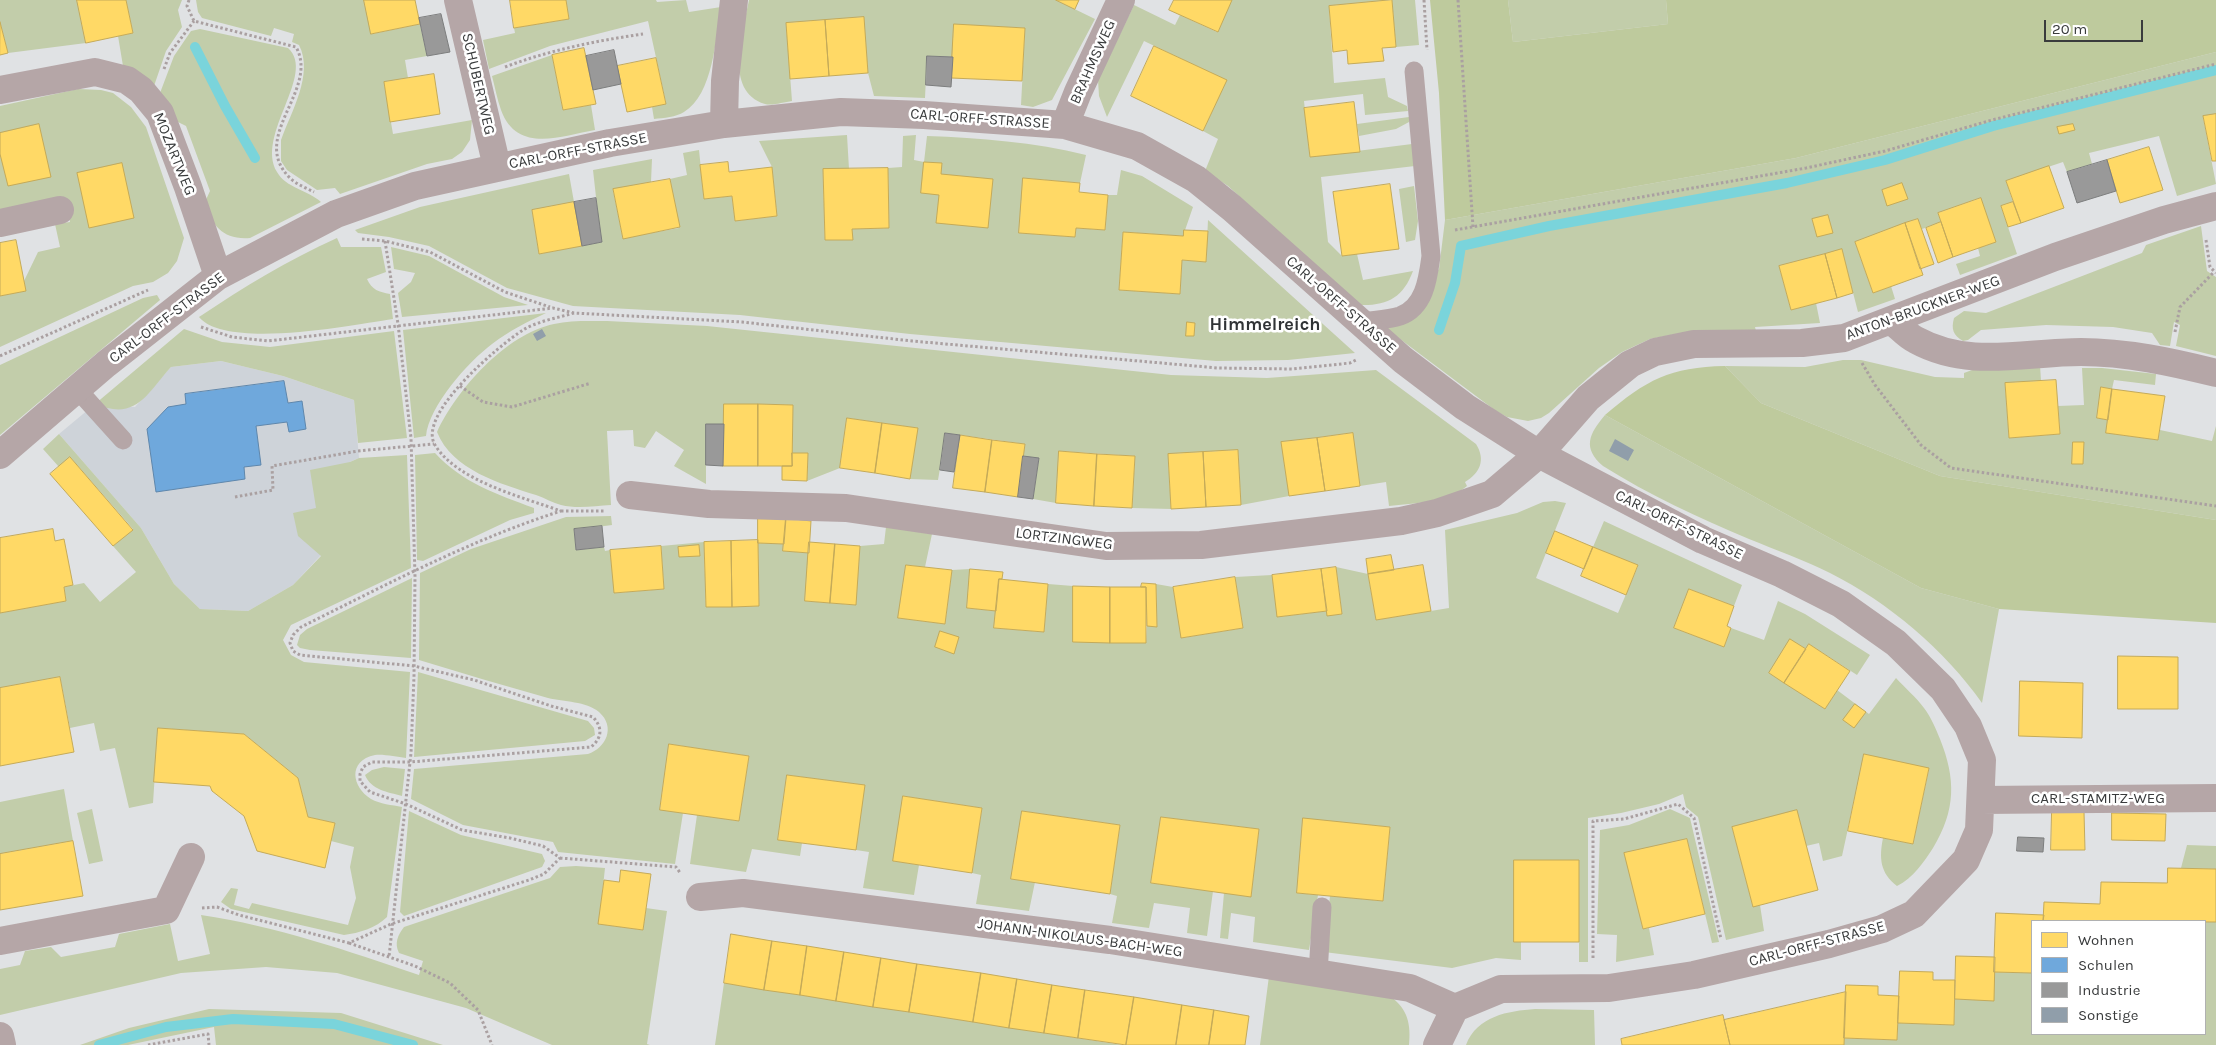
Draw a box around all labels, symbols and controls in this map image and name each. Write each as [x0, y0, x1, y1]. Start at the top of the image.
scale bar [2046, 10, 2145, 42]
street label: BRAHMSWEG [1066, 17, 1120, 107]
text: 20 m [2052, 20, 2087, 38]
street label: SCHUBERTWEG [458, 31, 498, 137]
street label: CARL-ORFF-STRASSE [910, 105, 1050, 133]
street label: MOZARTWEG [149, 110, 199, 198]
street label: CARL-ORFF-STRASSE [508, 129, 648, 173]
street label: CARL-ORFF-STRASSE [1282, 252, 1400, 358]
street label: CARL-ORFF-STRASSE [106, 269, 228, 367]
street label: ANTON-BRUCKNER-WEG [1843, 272, 2003, 344]
district label: Himmelreich [1209, 314, 1321, 336]
street label: CARL-ORFF-STRASSE [1612, 486, 1746, 564]
street label: LORTZINGWEG [1014, 524, 1114, 554]
street label: CARL-STAMITZ-WEG [2031, 790, 2165, 808]
street label: JOHANN-NIKOLAUS-BACH-WEG [976, 915, 1184, 961]
street label: CARL-ORFF-STRASSE [1747, 917, 1887, 971]
legend [2031, 920, 2206, 1035]
text: Wohnen [2078, 931, 2134, 949]
text: Schulen [2078, 956, 2134, 974]
text: Industrie [2078, 981, 2140, 999]
text: Sonstige [2078, 1006, 2138, 1024]

